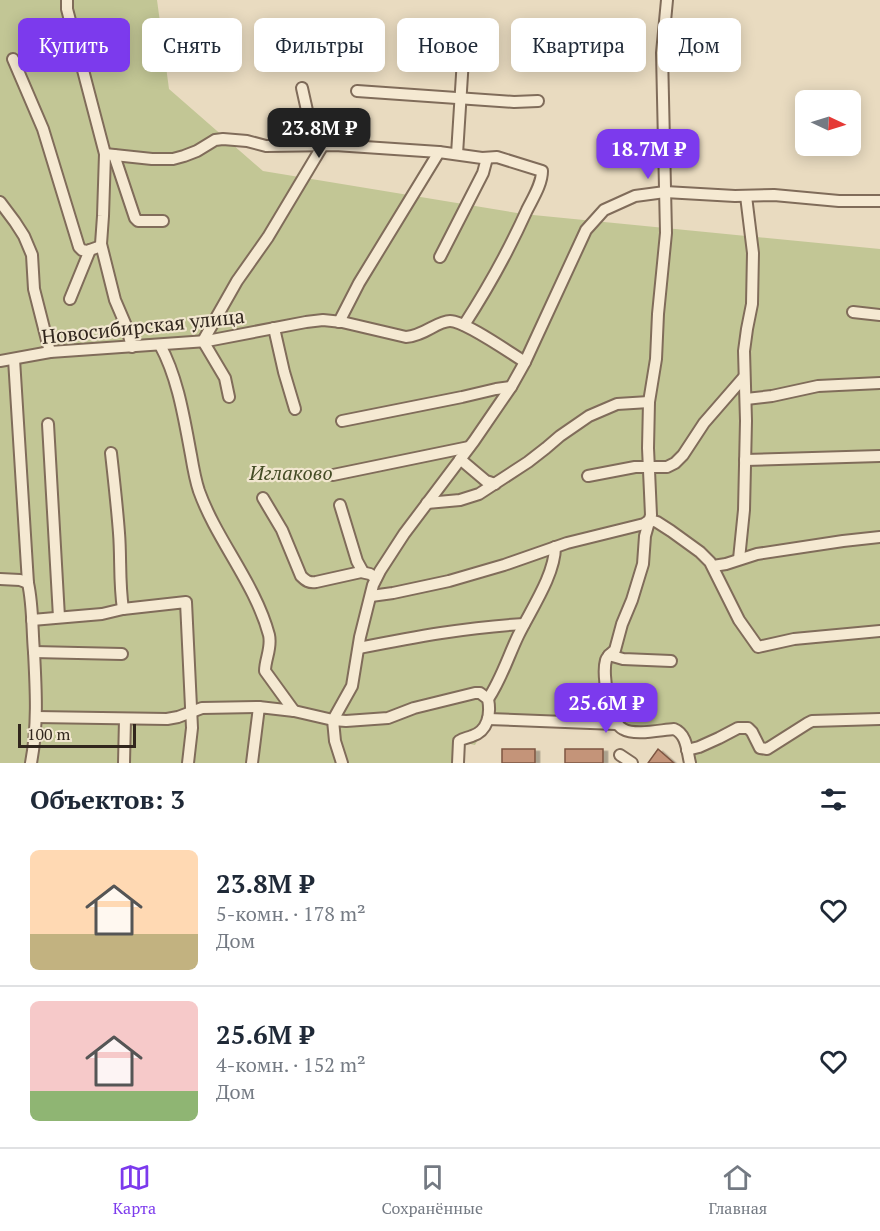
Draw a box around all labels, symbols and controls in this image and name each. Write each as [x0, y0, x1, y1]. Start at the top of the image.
chip: Купить [18, 18, 130, 72]
chip: Снять [142, 18, 242, 72]
chip: Фильтры [254, 18, 385, 72]
chip: Новое [397, 18, 499, 72]
chip: Квартира [511, 18, 646, 72]
chip: Дом [658, 18, 741, 72]
north arrow [795, 90, 861, 156]
map controls [795, 90, 861, 156]
pin: 23.8M ₽ [264, 108, 374, 159]
text: 23.8M ₽ [281, 114, 357, 141]
pin: 18.7M ₽ [593, 129, 703, 180]
text: 18.7M ₽ [610, 135, 686, 162]
street label: Новосибирская улица [40, 302, 246, 350]
park label: Иглаково [248, 459, 333, 486]
pin: 25.6M ₽ [551, 683, 661, 734]
text: 25.6M ₽ [568, 689, 644, 716]
scale bar [18, 721, 136, 748]
text: 100 m [27, 723, 70, 745]
text: Объектов: 3 [30, 782, 185, 816]
icon: filters [817, 783, 850, 816]
text: 23.8M ₽ [216, 866, 314, 900]
icon: home [78, 874, 150, 946]
icon: heart [817, 894, 850, 927]
text: 5-комн. · 178 m² [216, 900, 366, 927]
text: Дом [216, 927, 255, 954]
text: 25.6M ₽ [216, 1017, 314, 1051]
icon: home [78, 1025, 150, 1097]
icon: heart [817, 1045, 850, 1078]
text: 4-комн. · 152 m² [216, 1051, 366, 1078]
text: Дом [216, 1078, 255, 1105]
tab: Карта [113, 1161, 156, 1219]
tab: Сохранённые [382, 1161, 483, 1219]
tab: Главная [709, 1161, 767, 1219]

